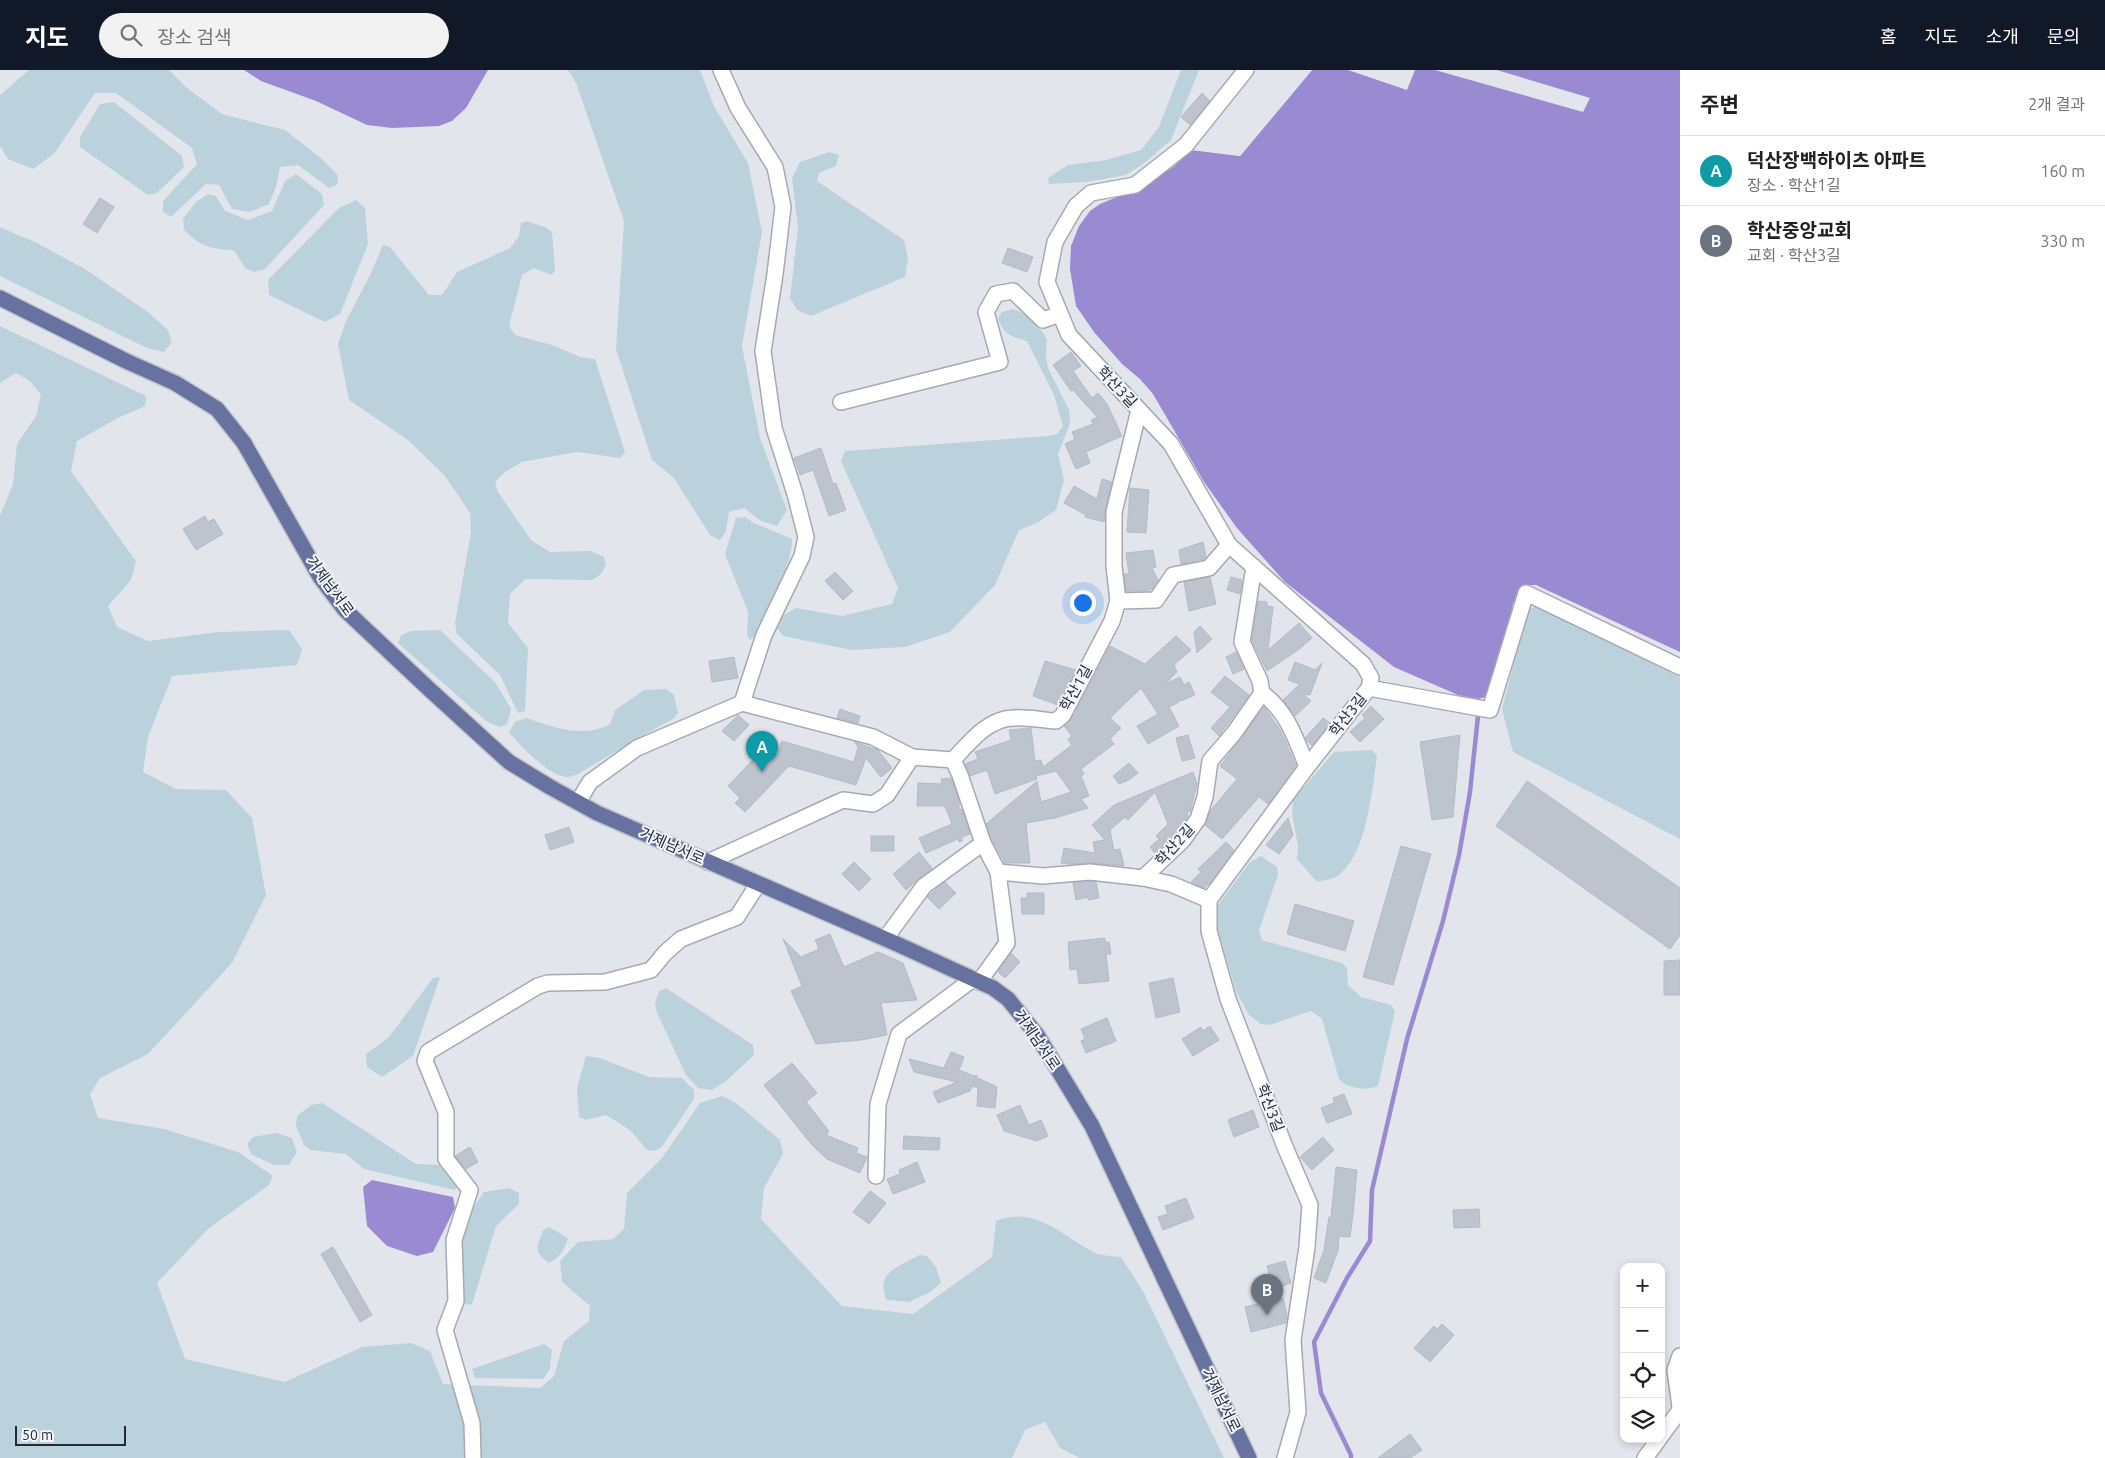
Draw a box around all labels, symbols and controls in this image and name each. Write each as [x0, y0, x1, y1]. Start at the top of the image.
search box [99, 13, 449, 58]
icon: search [117, 21, 145, 49]
text: 지도 [25, 24, 69, 51]
text: 장소 검색 [157, 26, 231, 48]
text: 홈 [1880, 26, 1897, 46]
text: 지도 [1925, 26, 1958, 46]
text: 소개 [1986, 26, 2019, 46]
text: 문의 [2047, 26, 2080, 46]
text: 주변 [1700, 92, 1739, 116]
text: 2개 결과 [2028, 95, 2085, 113]
text: 덕산장백하이츠 아파트 [1747, 149, 1926, 171]
text: A [1710, 162, 1722, 180]
text: 160 m [2040, 162, 2085, 180]
text: 장소 · 학산1길 [1747, 176, 1841, 194]
text: 학산중앙교회 [1747, 219, 1852, 241]
text: B [1711, 232, 1721, 250]
text: 330 m [2040, 232, 2085, 250]
text: 교회 · 학산3길 [1747, 246, 1841, 264]
street label: 학산3길 [1094, 363, 1141, 411]
street label: 거제남서로 [303, 553, 358, 619]
your location [1070, 590, 1096, 616]
street label: 학산1길 [1056, 662, 1095, 714]
street label: 학산3길 [1326, 690, 1370, 740]
pin: A [746, 731, 778, 772]
street label: 학산2길 [1152, 820, 1198, 869]
street label: 거제남서로 [637, 824, 707, 867]
street label: 거제남서로 [1011, 1006, 1064, 1073]
street label: 학산3길 [1254, 1081, 1287, 1134]
map controls [1620, 1263, 1665, 1443]
button: + [1620, 1263, 1665, 1308]
pin: B [1251, 1274, 1283, 1315]
button: − [1620, 1308, 1665, 1353]
button: locate [1620, 1353, 1665, 1398]
street label: 거제남서로 [1199, 1365, 1244, 1435]
button: layers [1620, 1398, 1665, 1443]
scale bar [15, 1423, 126, 1446]
text: 50 m [22, 1427, 53, 1443]

